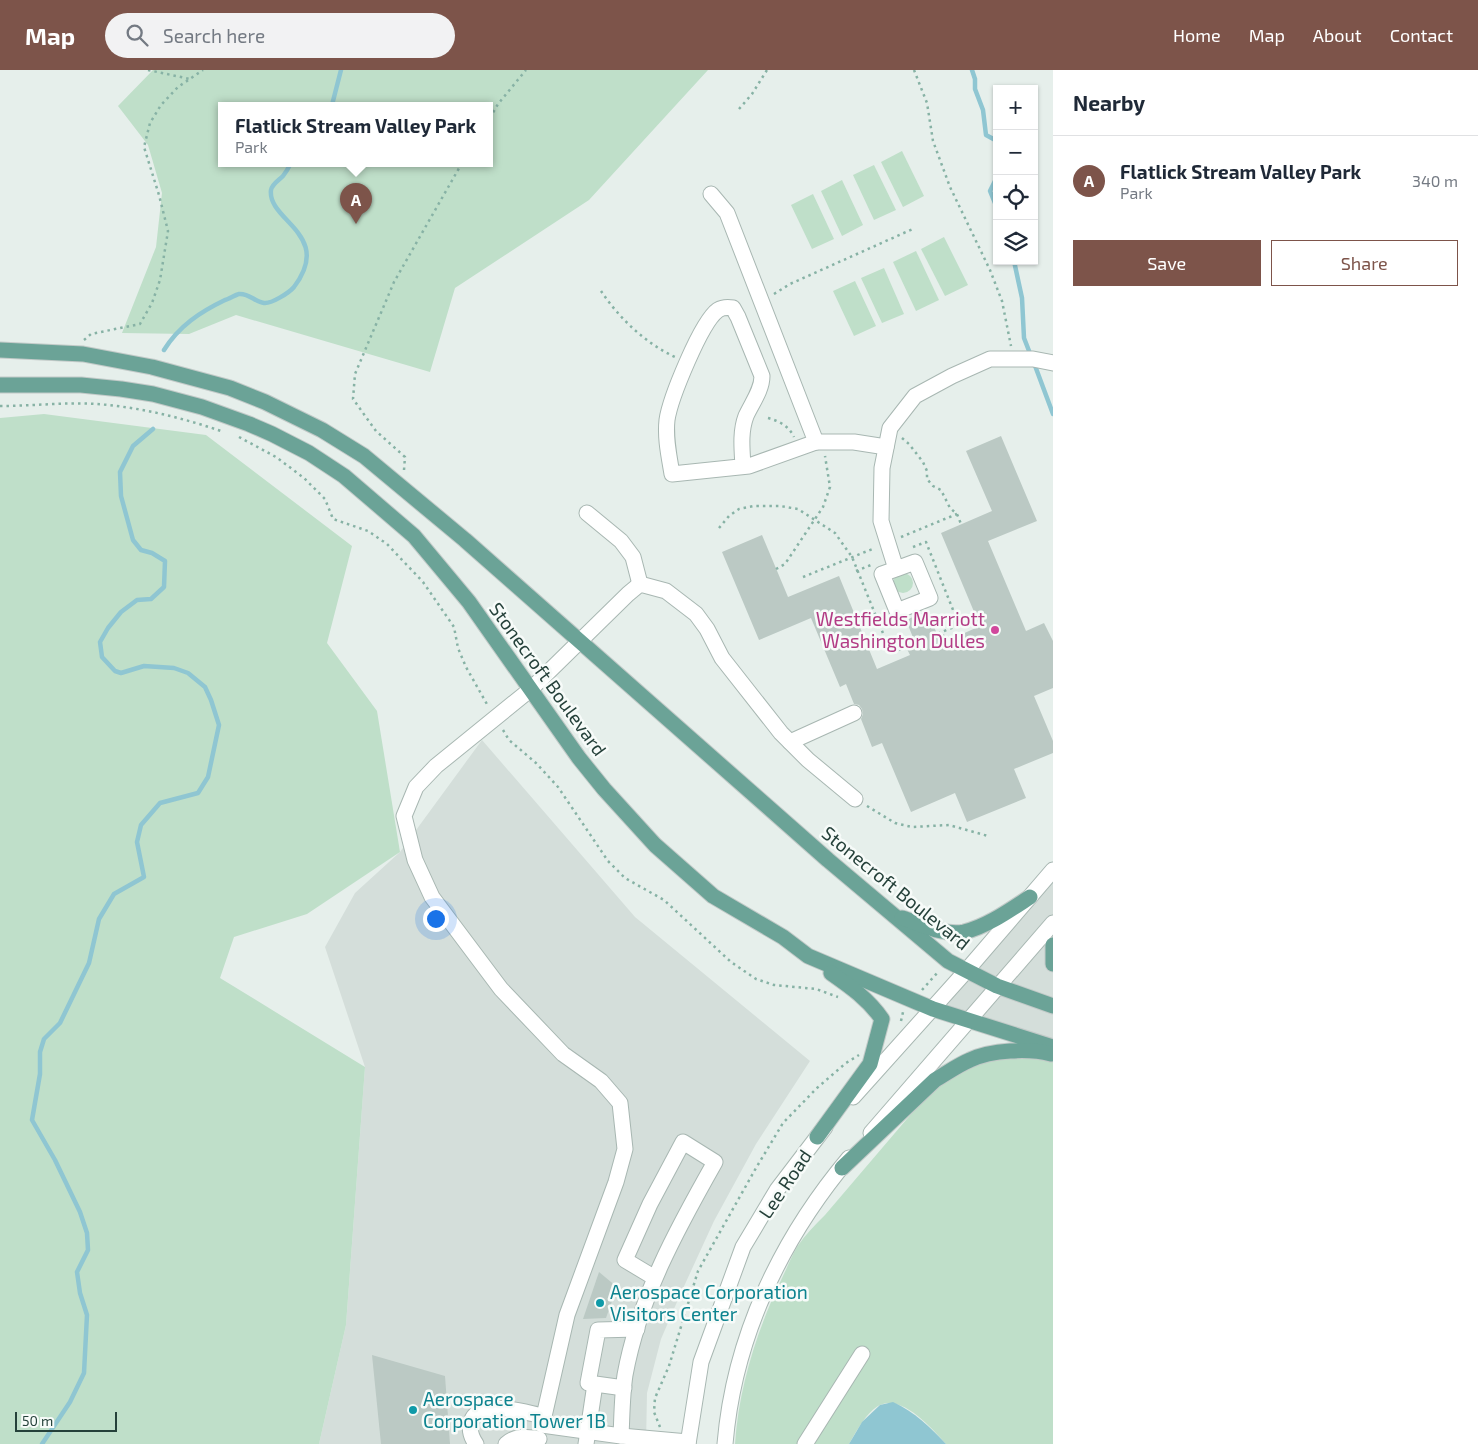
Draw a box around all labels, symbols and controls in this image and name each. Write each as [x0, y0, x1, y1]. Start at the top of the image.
search box [105, 13, 455, 58]
text: Map [25, 21, 75, 50]
icon: search [123, 21, 151, 49]
text: Search here [163, 24, 265, 47]
text: Home [1173, 24, 1221, 46]
text: Map [1249, 24, 1285, 46]
text: About [1313, 24, 1362, 46]
text: Contact [1390, 24, 1453, 46]
map controls [993, 85, 1038, 265]
button: + [993, 85, 1038, 130]
text: Nearby [1073, 90, 1145, 115]
popup [218, 102, 493, 167]
text: Flatlick Stream Valley Park [235, 114, 476, 137]
button: − [993, 130, 1038, 175]
text: Park [235, 137, 268, 156]
text: Flatlick Stream Valley Park [1120, 160, 1361, 183]
text: A [1084, 171, 1094, 190]
text: 340 m [1412, 171, 1458, 190]
button: locate [993, 175, 1038, 220]
pin: A [340, 183, 372, 224]
text: Park [1120, 183, 1153, 202]
button: layers [993, 220, 1038, 265]
button: Save [1073, 240, 1261, 286]
button: Share [1271, 240, 1458, 286]
street label: Stonecroft Boulevard [485, 598, 612, 760]
place label: Westfields Marriott Washington Dulles [816, 607, 985, 652]
marker: Westfields Marriott Washington Dulles [989, 624, 1001, 636]
street label: Stonecroft Boulevard [818, 821, 975, 954]
your location [423, 906, 449, 932]
street label: Lee Road [753, 1145, 816, 1223]
place label: Aerospace Corporation Visitors Center [610, 1280, 808, 1325]
marker: Aerospace Corporation Visitors Center [594, 1297, 606, 1309]
place label: Aerospace Corporation Tower 1B [423, 1387, 606, 1432]
marker: Aerospace Corporation Tower 1B [407, 1404, 419, 1416]
scale bar [15, 1409, 118, 1432]
text: 50 m [22, 1412, 53, 1429]

